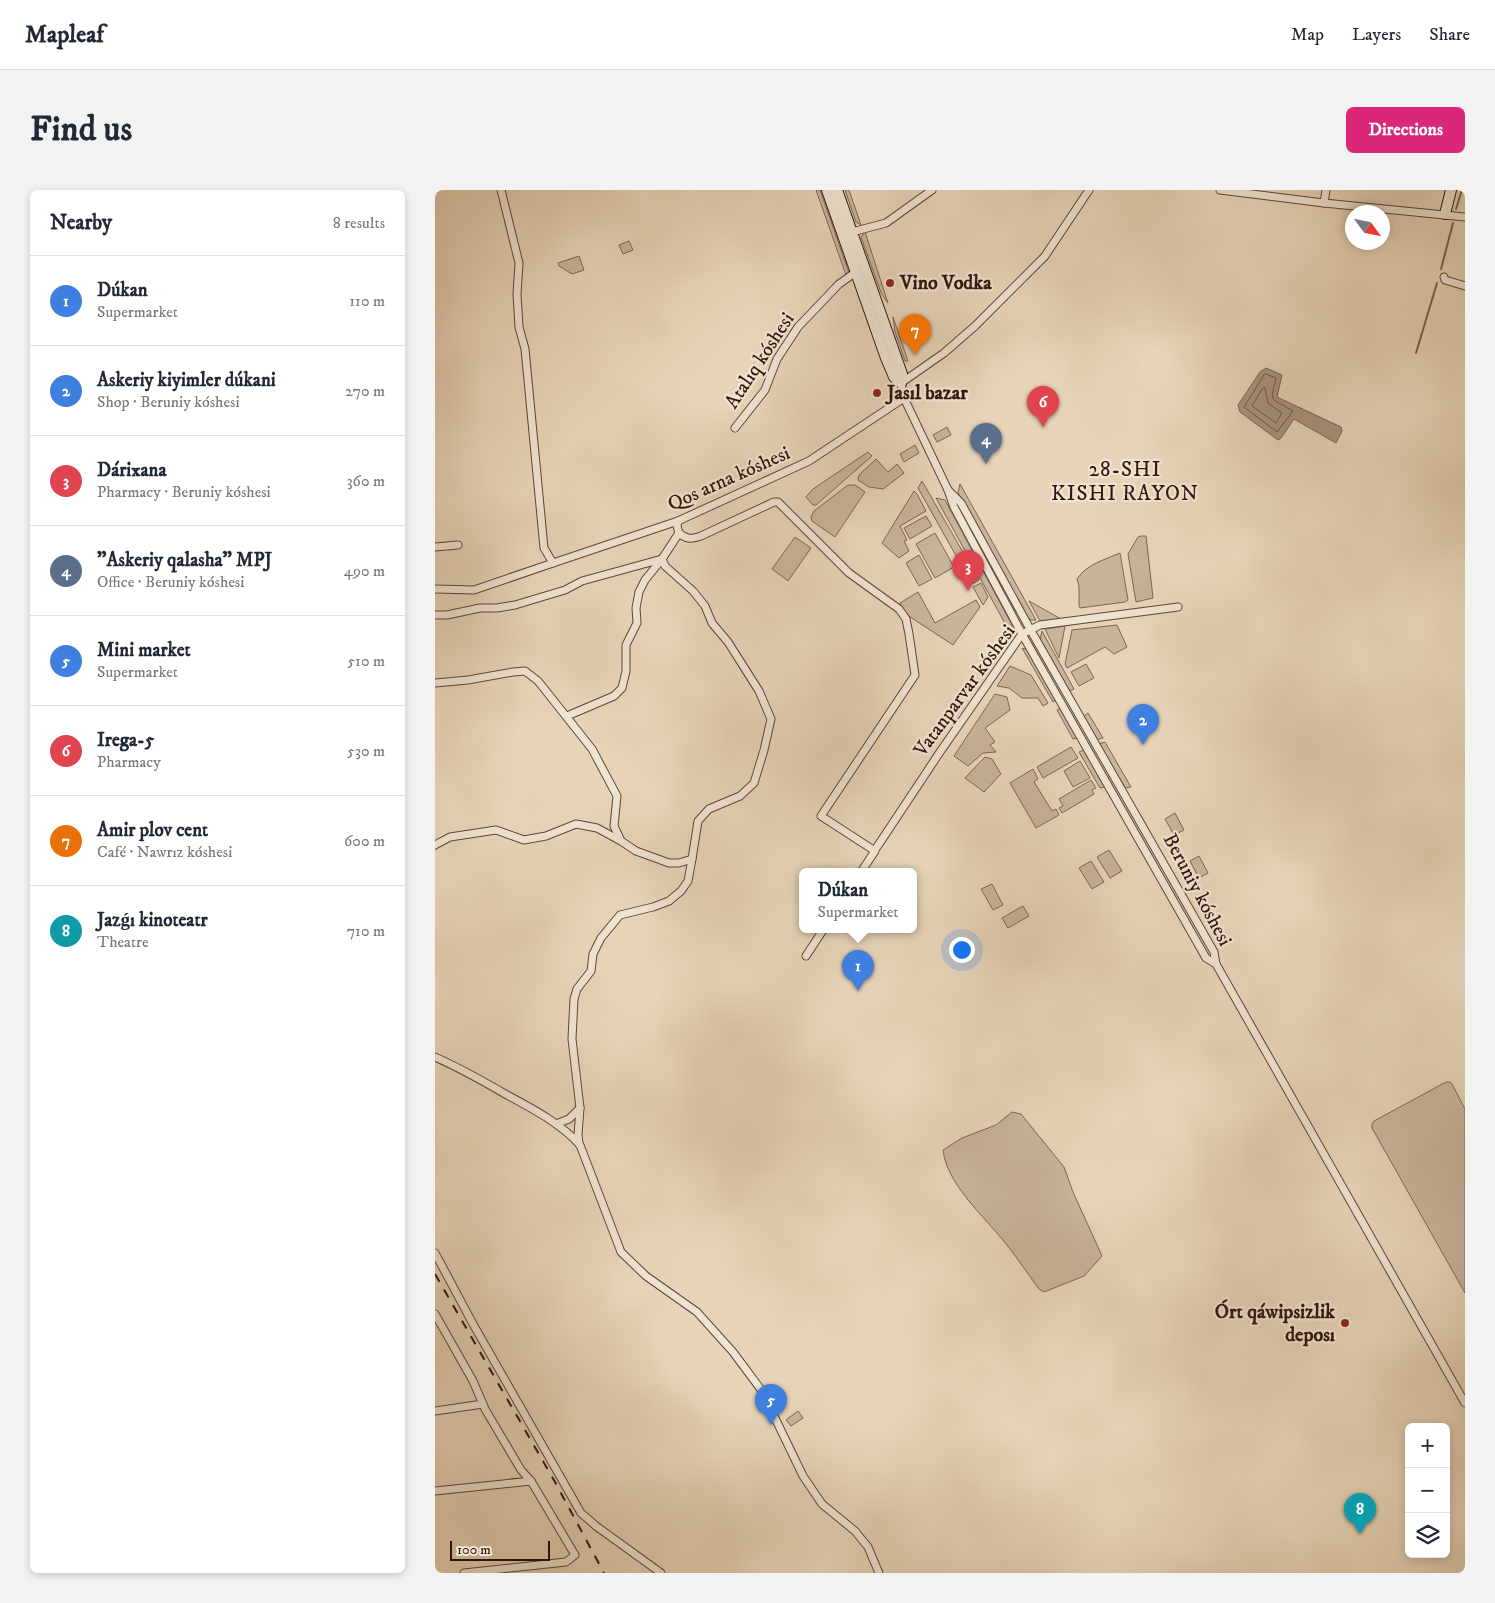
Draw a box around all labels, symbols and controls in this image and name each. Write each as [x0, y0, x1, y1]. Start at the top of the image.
text: Mapleaf [25, 20, 104, 50]
text: Map [1291, 24, 1324, 46]
text: Layers [1352, 24, 1401, 46]
text: Share [1429, 24, 1470, 46]
button: Directions [1346, 107, 1465, 153]
text: Find us [30, 108, 132, 152]
north arrow [1345, 205, 1390, 250]
text: Nearby [50, 210, 112, 236]
text: 8 results [333, 213, 385, 233]
place label: Vino Vodka [899, 271, 992, 296]
marker: Vino Vodka [884, 277, 896, 289]
text: Dúkan [97, 279, 148, 302]
text: 1 [63, 291, 69, 311]
text: 110 m [349, 291, 385, 311]
text: Supermarket [97, 302, 178, 322]
street label: Atalıq kóshesi [720, 308, 800, 414]
pin: 7 [899, 314, 931, 355]
text: Askeriy kiyimler dúkani [97, 369, 276, 392]
text: 2 [62, 381, 70, 401]
text: 270 m [345, 381, 385, 401]
place label: Jasıl bazar [885, 381, 968, 406]
pin: 6 [1027, 386, 1059, 427]
marker: Jasıl bazar [871, 387, 883, 399]
text: Shop · Beruniy kóshesi [97, 392, 240, 412]
pin: 4 [970, 423, 1002, 464]
street label: Qos arna kóshesi [664, 441, 794, 517]
district label: 28-SHI KISHI RAYON [1051, 457, 1199, 507]
text: Dárixana [97, 459, 167, 482]
text: 3 [63, 471, 69, 491]
text: 360 m [347, 471, 385, 491]
text: Pharmacy · Beruniy kóshesi [97, 482, 271, 502]
text: "Askeriy qalasha" MPJ [97, 549, 272, 572]
pin: 3 [952, 550, 984, 591]
text: 4 [61, 561, 71, 581]
text: 490 m [344, 561, 385, 581]
text: Office · Beruniy kóshesi [97, 572, 244, 592]
street label: Vatanparvar kóshesi [908, 620, 1021, 763]
text: Mini market [97, 639, 191, 662]
text: 5 [62, 651, 70, 671]
text: 510 m [347, 651, 385, 671]
text: Supermarket [97, 662, 178, 682]
pin: 2 [1127, 704, 1159, 745]
text: Irega-5 [97, 729, 154, 752]
text: 6 [62, 741, 70, 761]
text: 530 m [347, 741, 385, 761]
text: Pharmacy [97, 752, 161, 772]
text: Amir plov cent [97, 819, 208, 842]
street label: Beruniy kóshesi [1157, 829, 1237, 951]
text: 7 [62, 831, 70, 851]
text: 600 m [344, 831, 385, 851]
text: Café · Nawrız kóshesi [97, 842, 232, 862]
popup [799, 868, 917, 933]
text: Dúkan [818, 879, 868, 902]
text: Supermarket [818, 902, 898, 922]
text: Jazǵı kinoteatr [97, 909, 208, 932]
text: 8 [62, 921, 70, 941]
text: 710 m [347, 921, 385, 941]
text: Theatre [97, 932, 149, 952]
your location [949, 937, 975, 963]
pin: 1 [842, 950, 874, 991]
place label: Órt qáwipsizlik deposı [1215, 1299, 1336, 1348]
marker: Órt qáwipsizlik deposı [1339, 1317, 1351, 1329]
pin: 5 [755, 1384, 787, 1425]
map controls [1405, 1423, 1450, 1558]
button: + [1405, 1423, 1450, 1468]
button: − [1405, 1468, 1450, 1513]
pin: 8 [1344, 1493, 1376, 1534]
button: layers [1405, 1513, 1450, 1558]
scale bar [450, 1538, 550, 1561]
text: 100 m [457, 1541, 491, 1559]

